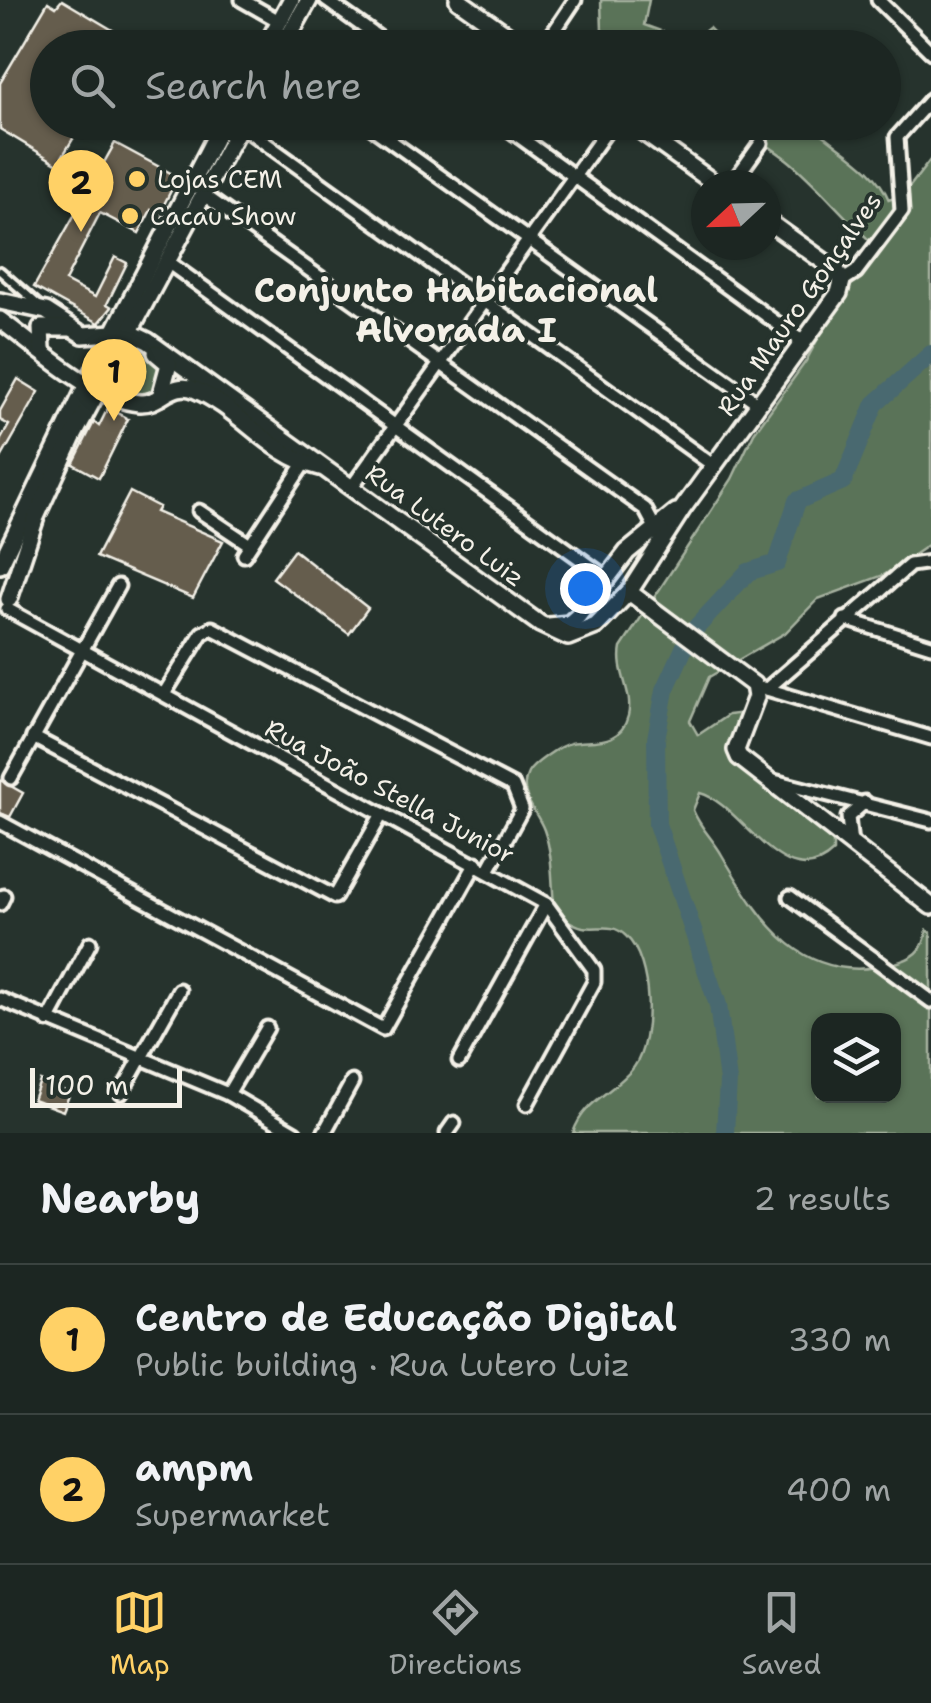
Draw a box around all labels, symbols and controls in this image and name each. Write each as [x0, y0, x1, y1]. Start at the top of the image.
search box [30, 30, 901, 140]
icon: search [65, 58, 120, 113]
text: Search here [145, 60, 362, 111]
pin: 2 [48, 150, 114, 232]
place label: Lojas CEM [157, 162, 282, 196]
marker: Lojas CEM [126, 168, 148, 190]
north arrow [691, 170, 781, 260]
street label: Rua Mauro Gonçalves [709, 185, 889, 423]
place label: Cacau Show [150, 199, 297, 233]
marker: Cacau Show [119, 205, 141, 227]
district label: Conjunto Habitacional Alvorada I [254, 266, 658, 353]
pin: 1 [82, 338, 146, 421]
street label: Rua Lutero Luiz [359, 456, 531, 594]
your location [560, 563, 611, 614]
street label: Rua João Stella Junior [259, 711, 521, 871]
map controls [811, 1013, 901, 1103]
button: layers [811, 1013, 901, 1103]
scale bar [30, 1063, 182, 1108]
text: 100 m [45, 1066, 129, 1104]
text: Nearby [40, 1170, 200, 1226]
text: 2 results [754, 1177, 891, 1220]
text: Centro de Educação Digital [135, 1292, 677, 1343]
text: 1 [65, 1318, 80, 1361]
text: 330 m [788, 1318, 891, 1361]
text: Public building · Rua Lutero Luiz [135, 1343, 630, 1386]
text: ampm [135, 1442, 253, 1493]
text: 2 [61, 1468, 84, 1511]
text: 400 m [786, 1468, 891, 1511]
text: Supermarket [135, 1493, 330, 1536]
tab: Map [110, 1585, 170, 1683]
tab: Directions [389, 1585, 522, 1683]
tab: Saved [742, 1585, 821, 1683]

